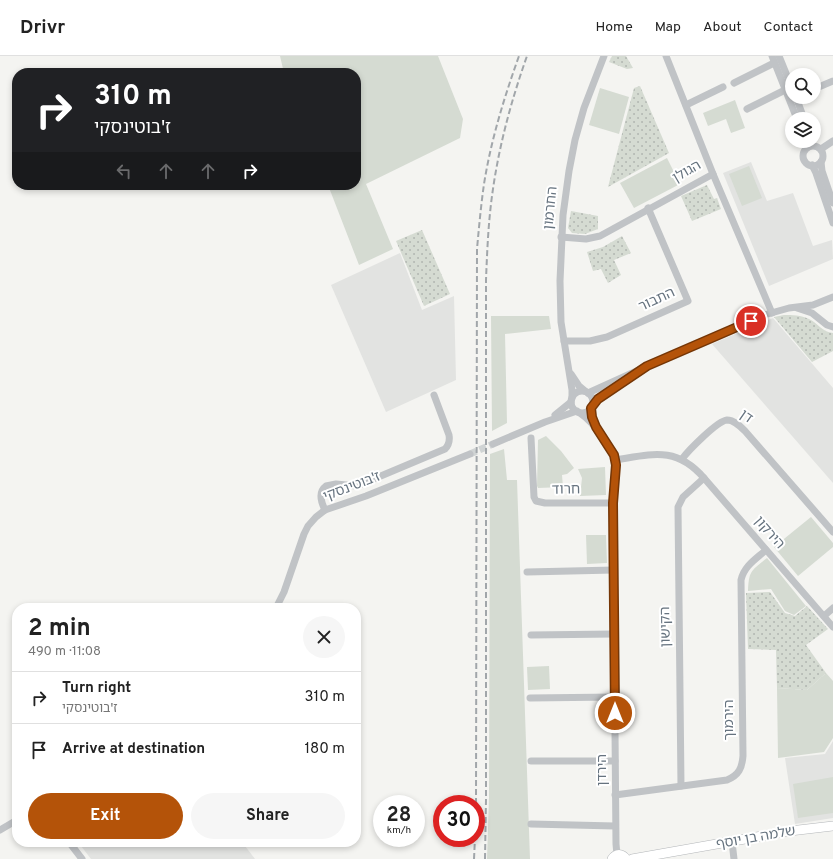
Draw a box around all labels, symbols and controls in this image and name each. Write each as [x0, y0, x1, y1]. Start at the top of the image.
text: Drivr [20, 16, 65, 40]
text: Home [596, 19, 633, 36]
text: Map [655, 19, 681, 36]
text: About [703, 19, 742, 36]
text: Contact [764, 19, 813, 36]
map controls [785, 68, 821, 148]
button: search [785, 68, 821, 104]
text: 310 m [94, 79, 172, 115]
icon: right [28, 84, 80, 136]
button: layers [785, 112, 821, 148]
text: ז'בוטינסקי [94, 117, 171, 140]
street label: הגולן [670, 157, 704, 187]
icon: left [113, 160, 135, 182]
icon: ahead [155, 160, 177, 182]
icon: ahead [197, 160, 219, 182]
icon: right [239, 160, 261, 182]
street label: החרמון [540, 186, 562, 230]
street label: התבור [636, 284, 678, 316]
pin [734, 304, 768, 338]
icon: arrive [740, 310, 762, 332]
street label: דן [736, 407, 756, 428]
street label: ז'בוטינסקי [321, 468, 383, 506]
street label: חרוד [552, 481, 580, 499]
street label: הירקון [750, 513, 788, 553]
street label: הקישון [657, 606, 675, 648]
text: 2 min [28, 614, 91, 644]
button: close [303, 616, 345, 658]
text: 490 m · 11:08 [28, 644, 101, 660]
text: Turn right [62, 679, 131, 698]
icon: right [28, 687, 50, 709]
text: 310 m [305, 688, 345, 707]
position arrow [594, 692, 636, 734]
street label: הירמוך [721, 700, 738, 740]
text: ז'בוטינסקי [62, 701, 118, 717]
icon: arrive [28, 739, 50, 761]
text: Arrive at destination [62, 740, 205, 759]
text: 180 m [305, 740, 345, 759]
street label: הירדן [594, 754, 611, 786]
button: Exit [28, 793, 183, 839]
button: Share [191, 793, 345, 839]
speed limit sign: 30 [433, 795, 485, 847]
text: 28 [387, 803, 411, 829]
street label: שלמה בן יוסף [715, 823, 797, 853]
text: km/h [387, 824, 411, 837]

